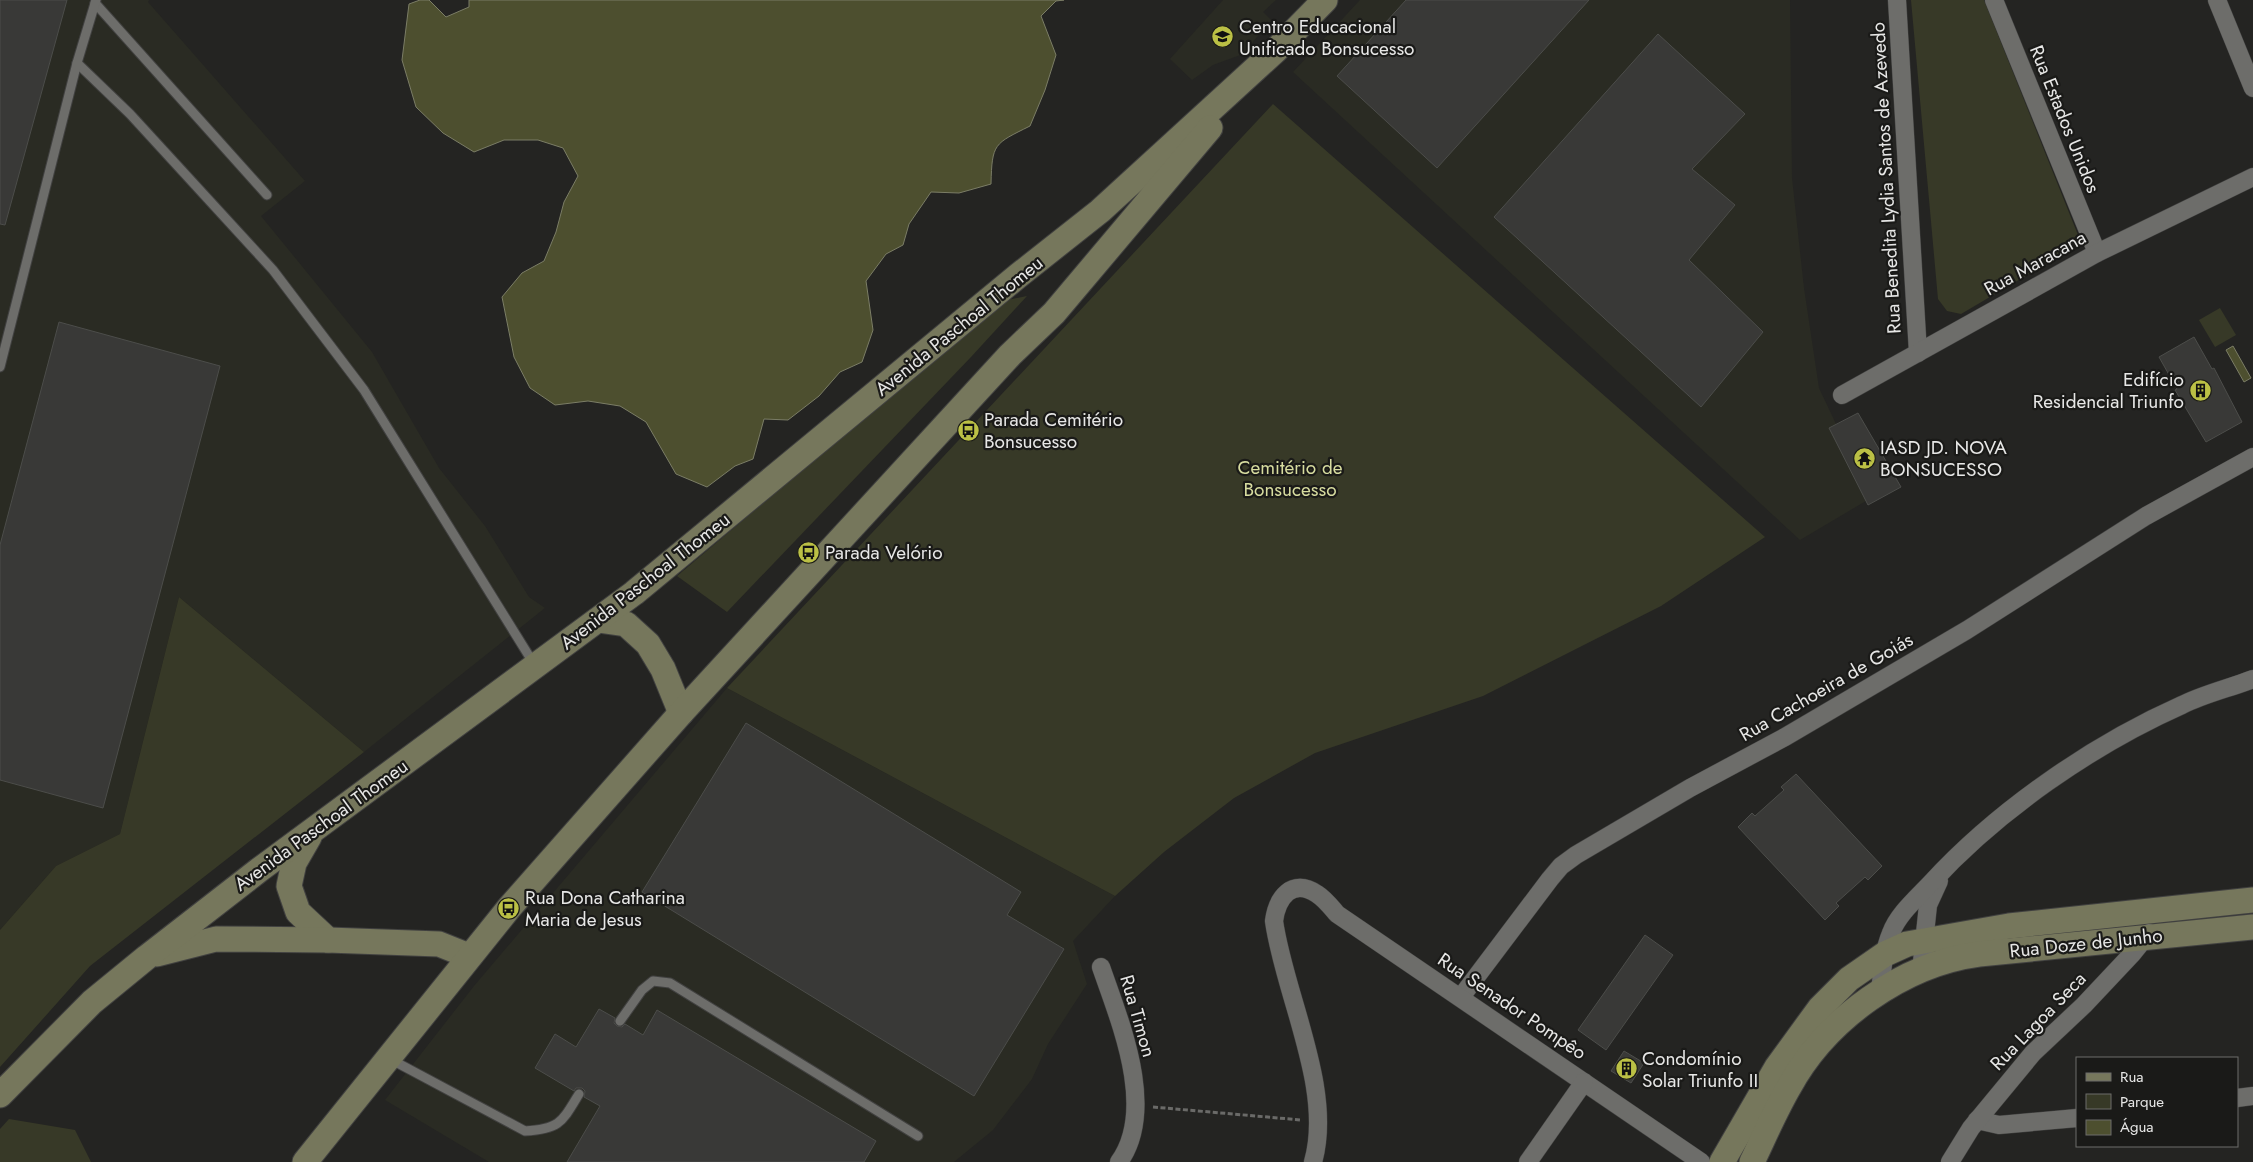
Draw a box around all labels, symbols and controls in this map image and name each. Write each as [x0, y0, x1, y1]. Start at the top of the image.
place label: Centro Educacional Unificado Bonsucesso [1239, 13, 1414, 62]
street label: Rua Benedita Lydia Santos de Azevedo [1864, 22, 1908, 334]
school or university icon: Centro Educacional Unificado Bonsucesso [1211, 25, 1235, 49]
street label: Rua Estados Unidos [2023, 41, 2107, 197]
street label: Rua Maracana [1979, 224, 2091, 302]
street label: Avenida Paschoal Thomeu [869, 250, 1049, 402]
place label: Edifício Residencial Triunfo [2033, 366, 2184, 415]
building icon: Edifício Residencial Triunfo [2188, 378, 2212, 402]
place label: Parada Cemitério Bonsucesso [984, 406, 1123, 455]
bus stop icon: Parada Cemitério Bonsucesso [956, 418, 980, 442]
place label: IASD JD. NOVA BONSUCESSO [1880, 434, 2007, 483]
temple icon: IASD JD. NOVA BONSUCESSO [1852, 446, 1876, 470]
park label: Cemitério de Bonsucesso [1237, 454, 1343, 503]
street label: Avenida Paschoal Thomeu [554, 506, 736, 656]
place label: Parada Velório [825, 539, 943, 566]
bus stop icon: Parada Velório [797, 540, 821, 564]
street label: Rua Cachoeira de Goiás [1734, 626, 1918, 748]
street label: Avenida Paschoal Thomeu [228, 753, 414, 897]
place label: Rua Dona Catharina Maria de Jesus [525, 884, 685, 933]
bus stop icon: Rua Dona Catharina Maria de Jesus [497, 896, 521, 920]
street label: Rua Doze de Junho [2008, 922, 2164, 964]
street label: Rua Senador Pompêo [1432, 946, 1592, 1066]
street label: Rua Lagoa Seca [1984, 966, 2092, 1076]
street label: Rua Timon [1113, 972, 1163, 1060]
place label: Condomínio Solar Triunfo II [1642, 1045, 1758, 1094]
building icon: Condomínio Solar Triunfo II [1614, 1057, 1638, 1081]
legend [2076, 1057, 2238, 1147]
text: Rua [2120, 1066, 2144, 1088]
text: Parque [2120, 1091, 2164, 1113]
text: Água [2120, 1116, 2154, 1138]

